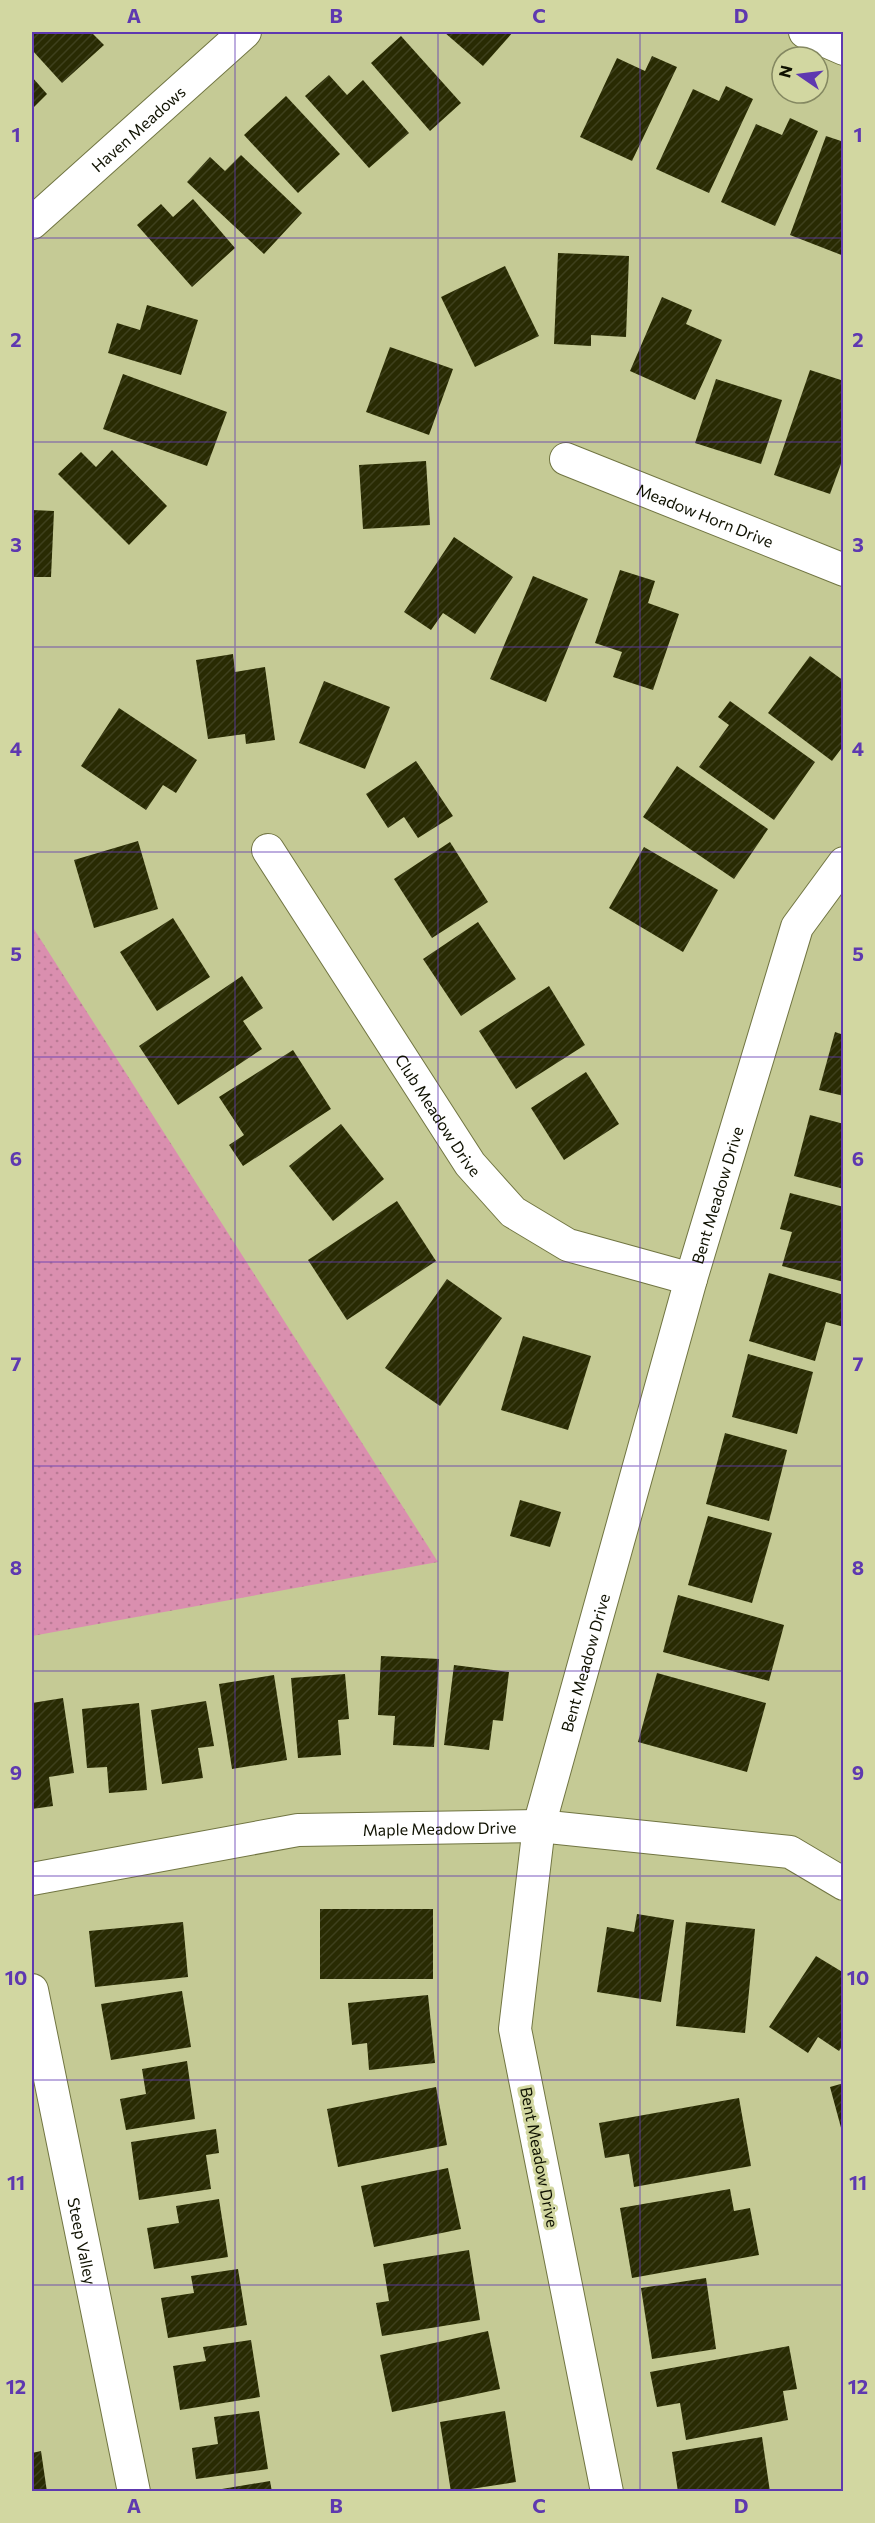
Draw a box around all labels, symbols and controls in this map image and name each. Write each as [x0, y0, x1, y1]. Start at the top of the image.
text: A [127, 3, 141, 27]
text: B [329, 3, 343, 27]
text: C [532, 3, 546, 27]
text: D [734, 3, 748, 27]
north arrow [770, 45, 830, 105]
text: N [774, 63, 796, 79]
street label: Haven Meadows [87, 81, 189, 175]
text: 1 [11, 122, 21, 146]
text: 1 [853, 122, 863, 146]
text: 2 [10, 327, 22, 351]
text: 2 [852, 327, 864, 351]
street label: Meadow Horn Drive [634, 479, 776, 550]
text: 3 [10, 532, 22, 556]
text: 3 [852, 532, 864, 556]
text: 4 [10, 736, 22, 760]
text: 4 [852, 736, 864, 760]
text: 5 [10, 941, 22, 965]
text: 5 [852, 941, 864, 965]
street label: Club Meadow Drive [392, 1050, 485, 1180]
street label: Bent Meadow Drive [687, 1124, 746, 1266]
text: 6 [10, 1146, 22, 1170]
text: 6 [852, 1146, 864, 1170]
text: 7 [11, 1351, 22, 1375]
text: 7 [853, 1351, 864, 1375]
text: 8 [10, 1555, 22, 1579]
text: 8 [852, 1555, 864, 1579]
street label: Bent Meadow Drive [556, 1591, 613, 1734]
text: 9 [10, 1760, 22, 1784]
text: 9 [852, 1760, 864, 1784]
street label: Maple Meadow Drive [362, 1817, 517, 1838]
text: 10 [5, 1965, 27, 1989]
text: 10 [847, 1965, 869, 1989]
street label: Bent Meadow Drive [517, 2085, 563, 2229]
text: 11 [7, 2170, 25, 2194]
text: 11 [849, 2170, 867, 2194]
street label: Steep Valley [65, 2196, 101, 2286]
text: 12 [6, 2374, 26, 2398]
text: 12 [848, 2374, 868, 2398]
text: A [127, 2493, 141, 2517]
text: B [329, 2493, 343, 2517]
text: C [532, 2493, 546, 2517]
text: D [734, 2493, 748, 2517]

